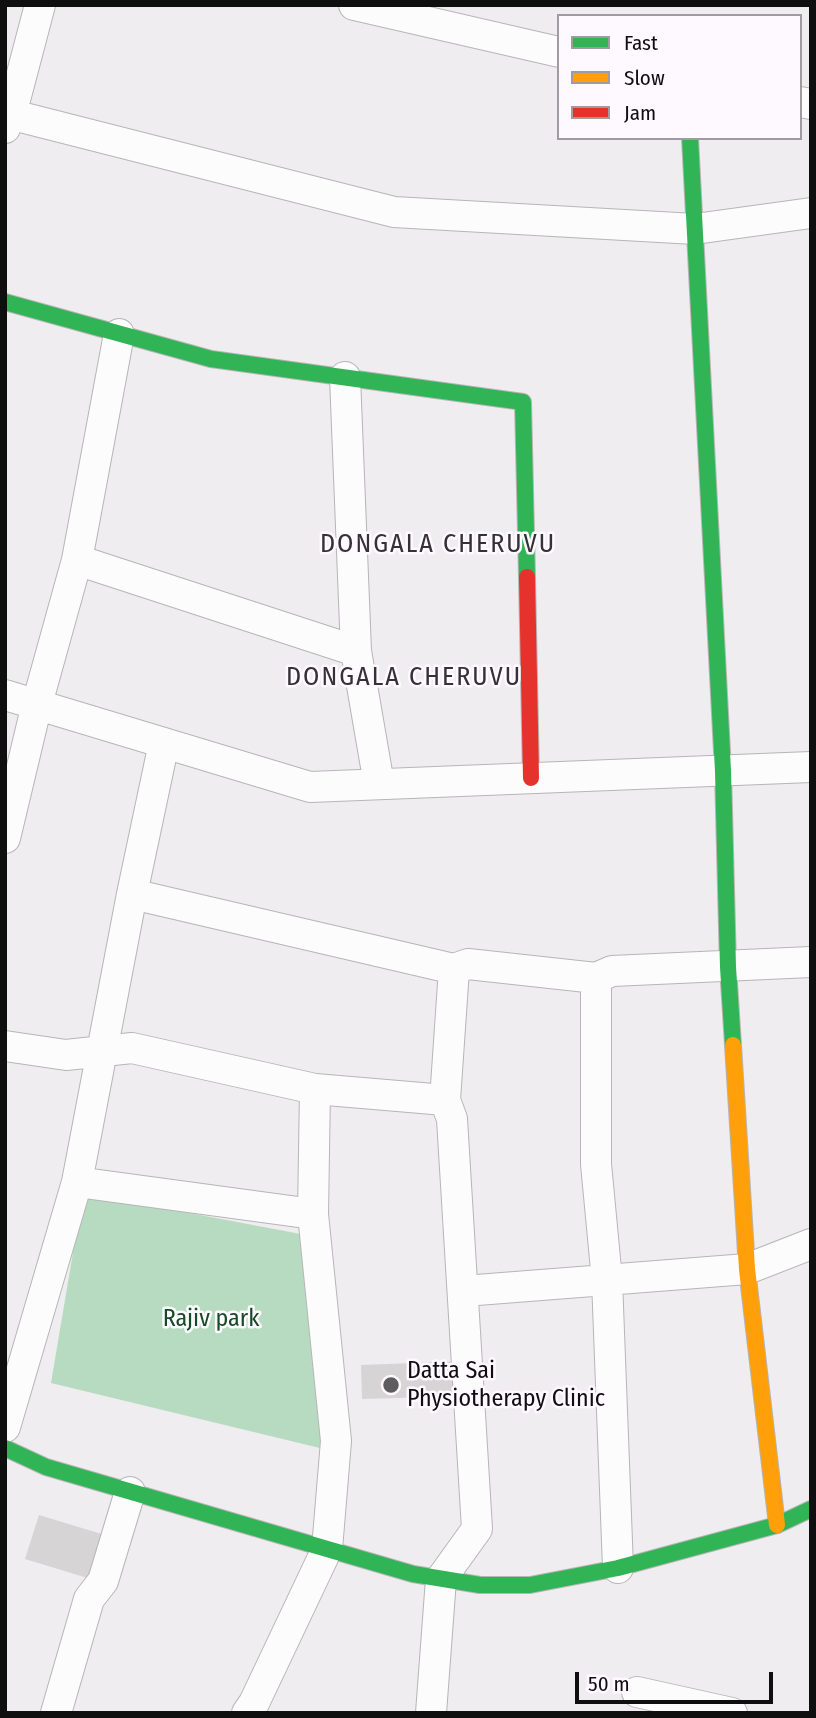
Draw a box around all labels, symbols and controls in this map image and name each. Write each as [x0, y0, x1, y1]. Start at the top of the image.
legend [557, 14, 802, 140]
text: Fast [624, 30, 658, 56]
text: Slow [624, 65, 665, 91]
text: Jam [624, 100, 656, 126]
district label: DONGALA CHERUVU [322, 529, 554, 561]
district label: DONGALA CHERUVU [288, 662, 520, 694]
park label: Rajiv park [163, 1305, 259, 1333]
place label: Datta Sai Physiotherapy Clinic [407, 1357, 605, 1413]
marker: Datta Sai Physiotherapy Clinic [381, 1375, 401, 1395]
scale bar [578, 1658, 776, 1702]
text: 50 m [588, 1671, 630, 1697]

